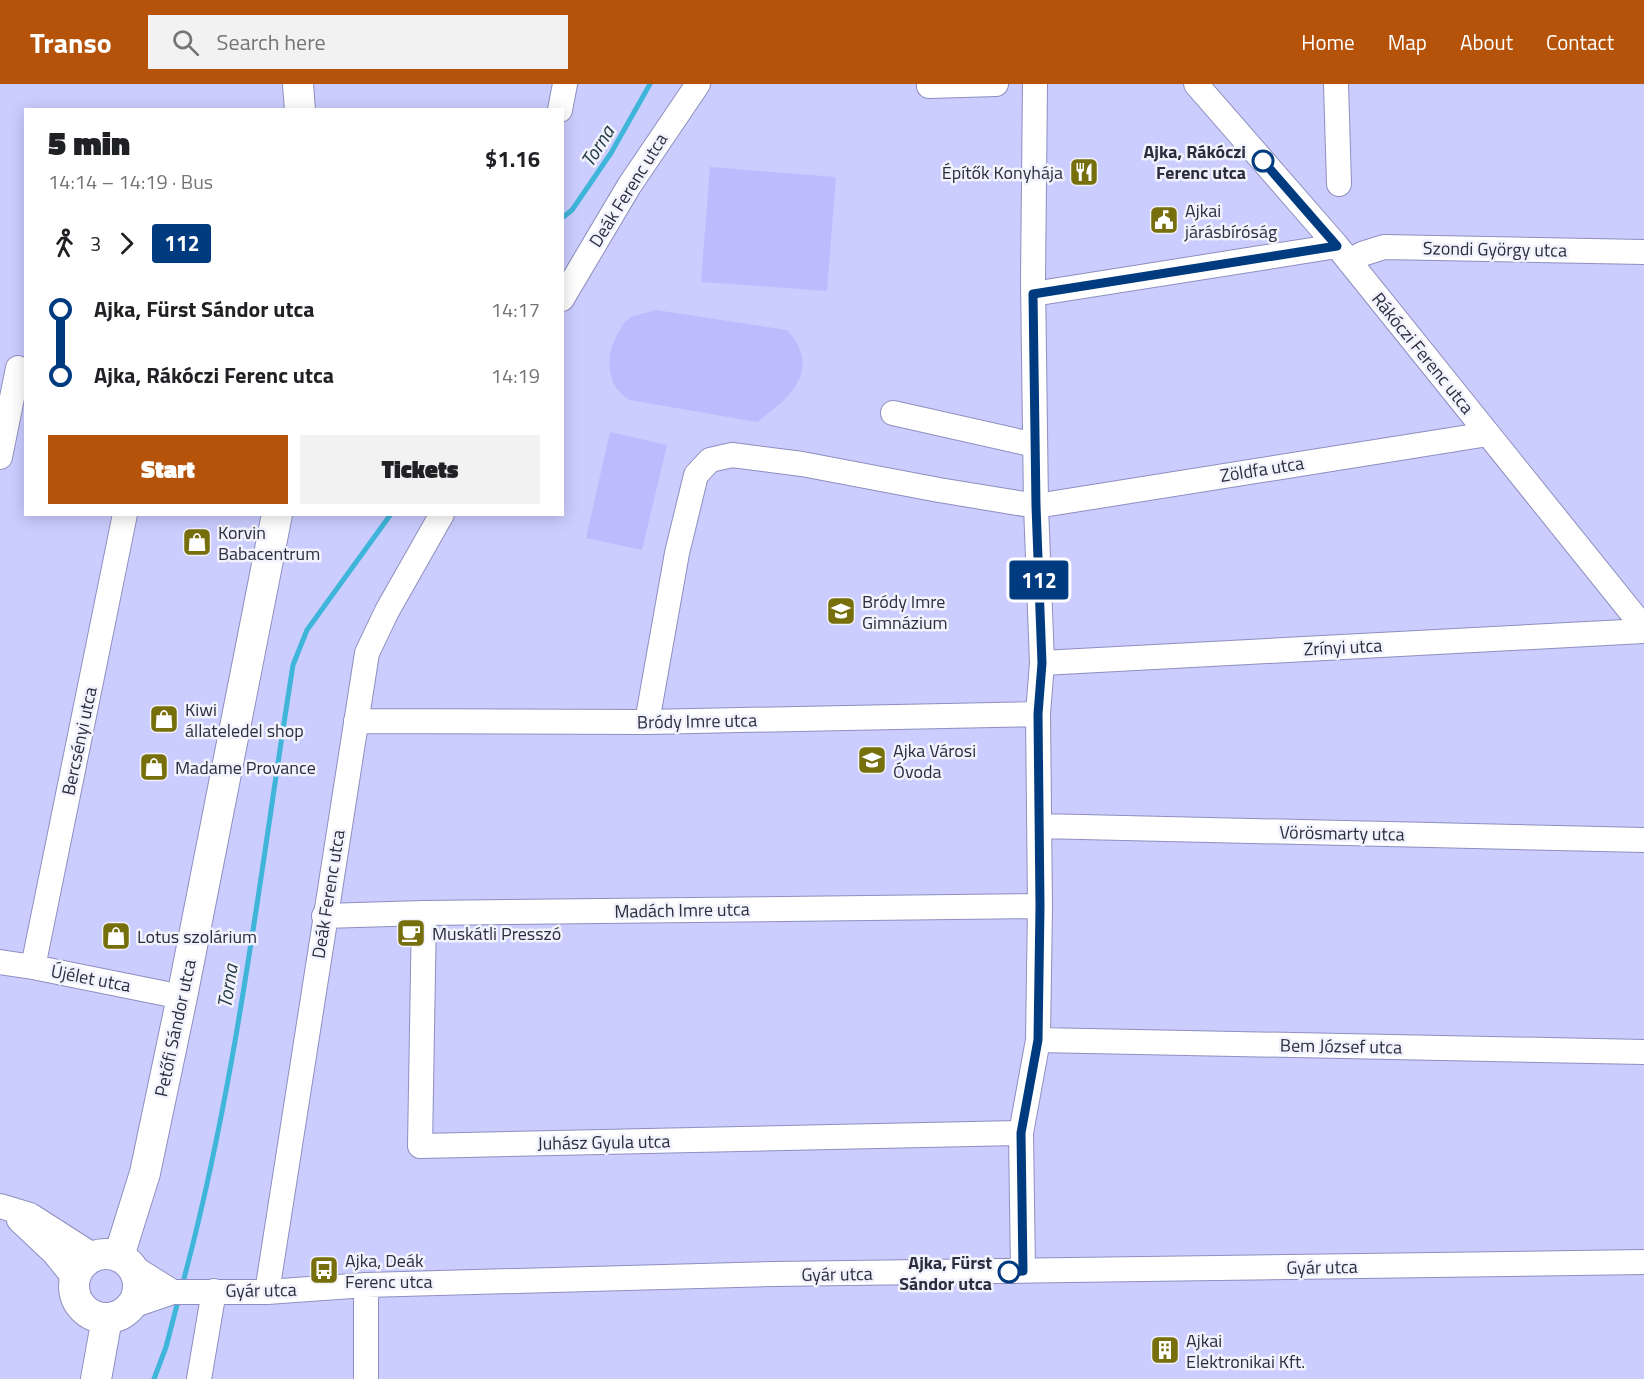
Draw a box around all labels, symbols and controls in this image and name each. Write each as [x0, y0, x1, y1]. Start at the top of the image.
search box [148, 15, 568, 69]
text: Transo [30, 21, 112, 64]
text: Search here [217, 25, 326, 59]
icon: search [169, 26, 202, 59]
text: Home [1301, 26, 1355, 58]
text: Map [1388, 26, 1427, 58]
text: About [1460, 26, 1513, 58]
text: Contact [1546, 26, 1614, 58]
text: 5 min [48, 118, 130, 168]
water label: Torna [572, 118, 622, 173]
street label: Deák Ferenc utca [582, 128, 674, 252]
place label: Ajka, Rákóczi Ferenc utca [1144, 138, 1246, 186]
text: $1.16 [485, 142, 540, 176]
marker: Ajka, Rákóczi Ferenc utca [1252, 150, 1274, 172]
restaurant icon: Építők Konyhája [1068, 156, 1100, 188]
place label: Építők Konyhája [942, 159, 1063, 186]
text: 14:14 – 14:19 · Bus [48, 166, 213, 197]
place label: Ajkai járásbíróság [1184, 197, 1277, 245]
public building icon: Ajkai járásbíróság [1148, 204, 1180, 236]
icon: walk [48, 227, 81, 260]
icon: forward [110, 227, 143, 260]
text: 112 [164, 227, 199, 259]
text: 3 [90, 228, 101, 259]
street label: Szondi György utca [1423, 234, 1567, 264]
street label: Rákóczi Ferenc utca [1365, 286, 1481, 420]
text: Ajka, Fürst Sándor utca [94, 292, 315, 326]
text: 14:17 [491, 294, 540, 325]
text: Ajka, Rákóczi Ferenc utca [94, 358, 334, 392]
text: 14:19 [491, 360, 540, 391]
button: Start [48, 435, 288, 504]
button: Tickets [300, 435, 540, 504]
street label: Zöldfa utca [1218, 449, 1306, 489]
place label: Korvin Babacentrum [218, 519, 320, 567]
shop icon: Korvin Babacentrum [181, 526, 213, 558]
line badge: 112 [1004, 560, 1074, 600]
text: 112 [1021, 564, 1057, 596]
place label: Bródy Imre Gimnázium [862, 588, 948, 636]
school or university icon: Bródy Imre Gimnázium [825, 595, 857, 627]
street label: Zrínyi utca [1303, 631, 1383, 663]
street label: Bercsényi utca [54, 684, 104, 798]
place label: Kiwi állateledel shop [185, 696, 304, 744]
shop icon: Kiwi állateledel shop [148, 703, 180, 735]
street label: Bródy Imre utca [637, 706, 757, 736]
place label: Ajka Városi Óvoda [893, 737, 976, 785]
school or university icon: Ajka Városi Óvoda [856, 744, 888, 776]
shop icon: Madame Provance [138, 751, 170, 783]
place label: Madame Provance [175, 754, 316, 781]
street label: Vörösmarty utca [1279, 818, 1405, 848]
street label: Deák Ferenc utca [305, 828, 351, 960]
street label: Madách Imre utca [614, 895, 750, 925]
cafe icon: Muskátli Presszó [395, 917, 427, 949]
shop icon: Lotus szolárium [100, 920, 132, 952]
place label: Muskátli Presszó [432, 920, 561, 947]
place label: Lotus szolárium [137, 923, 257, 950]
street label: Újélet utca [49, 957, 133, 999]
street label: Petőfi Sándor utca [147, 957, 203, 1099]
water label: Torna [208, 961, 246, 1010]
street label: Bem József utca [1280, 1031, 1402, 1061]
street label: Juhász Gyula utca [537, 1127, 671, 1157]
place label: Ajka, Deák Ferenc utca [345, 1247, 433, 1295]
place label: Ajka, Fürst Sándor utca [899, 1249, 992, 1297]
street label: Gyár utca [1286, 1253, 1358, 1281]
bus stop icon: Ajka, Deák Ferenc utca [308, 1254, 340, 1286]
street label: Gyár utca [801, 1260, 873, 1288]
marker: Ajka, Fürst Sándor utca [998, 1261, 1020, 1283]
street label: Gyár utca [225, 1276, 297, 1304]
place label: Ajkai Elektronikai Kft. [1186, 1327, 1305, 1375]
building icon: Ajkai Elektronikai Kft. [1149, 1334, 1181, 1366]

